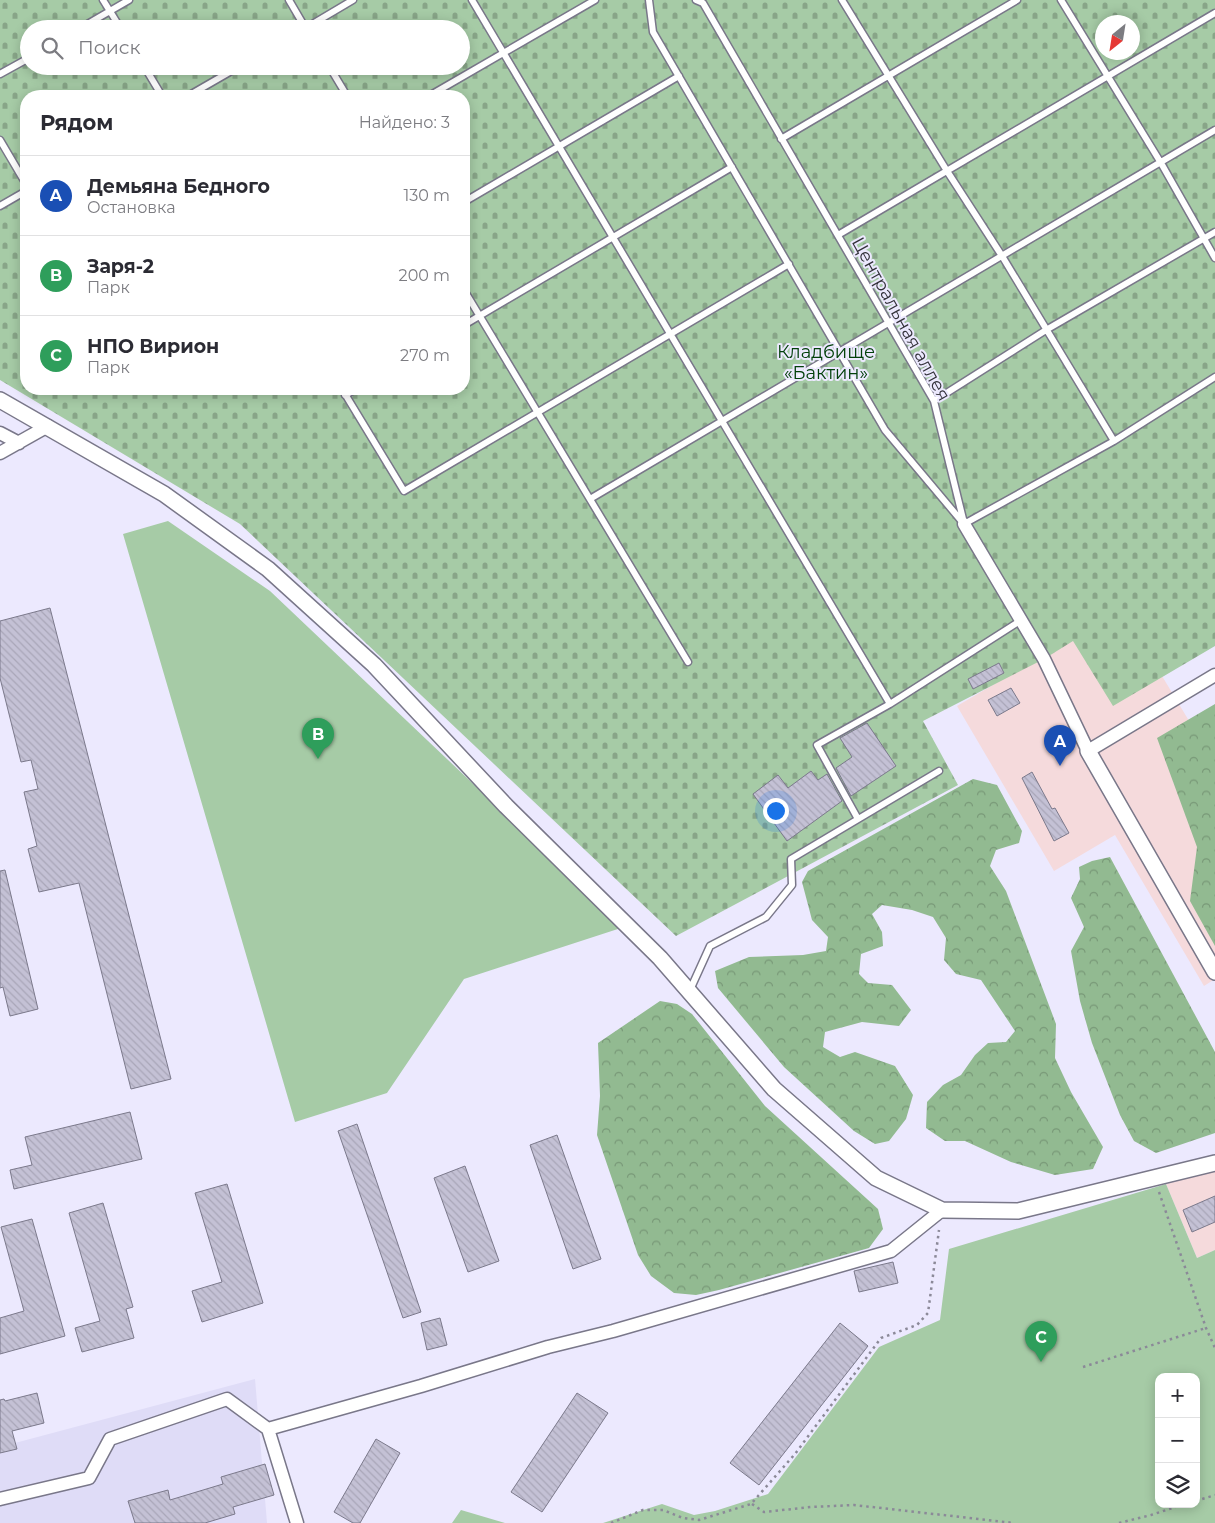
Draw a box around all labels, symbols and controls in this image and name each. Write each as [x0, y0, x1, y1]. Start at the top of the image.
north arrow [1095, 15, 1140, 60]
search box [20, 20, 470, 75]
icon: search [38, 34, 66, 62]
text: Поиск [78, 36, 141, 59]
text: Рядом [40, 110, 113, 135]
text: Найдено: 3 [359, 113, 450, 132]
text: Демьяна Бедного [87, 175, 270, 198]
text: A [50, 186, 62, 205]
text: 130 m [403, 186, 450, 205]
text: Остановка [87, 198, 176, 217]
street label: Центральная аллея [847, 233, 955, 405]
text: Заря-2 [87, 255, 154, 278]
text: B [50, 266, 62, 285]
text: 200 m [399, 266, 450, 285]
text: Парк [87, 278, 130, 297]
text: НПО Вирион [87, 335, 219, 358]
park label: Кладбище «Бактин» [777, 341, 875, 384]
text: C [50, 346, 62, 365]
text: 270 m [400, 346, 450, 365]
text: Парк [87, 358, 130, 377]
pin: B [302, 718, 334, 759]
pin: A [1044, 725, 1076, 766]
your location [763, 798, 789, 824]
pin: C [1025, 1321, 1057, 1362]
map controls [1155, 1373, 1200, 1508]
button: + [1155, 1373, 1200, 1418]
button: − [1155, 1418, 1200, 1463]
button: layers [1155, 1463, 1200, 1508]

